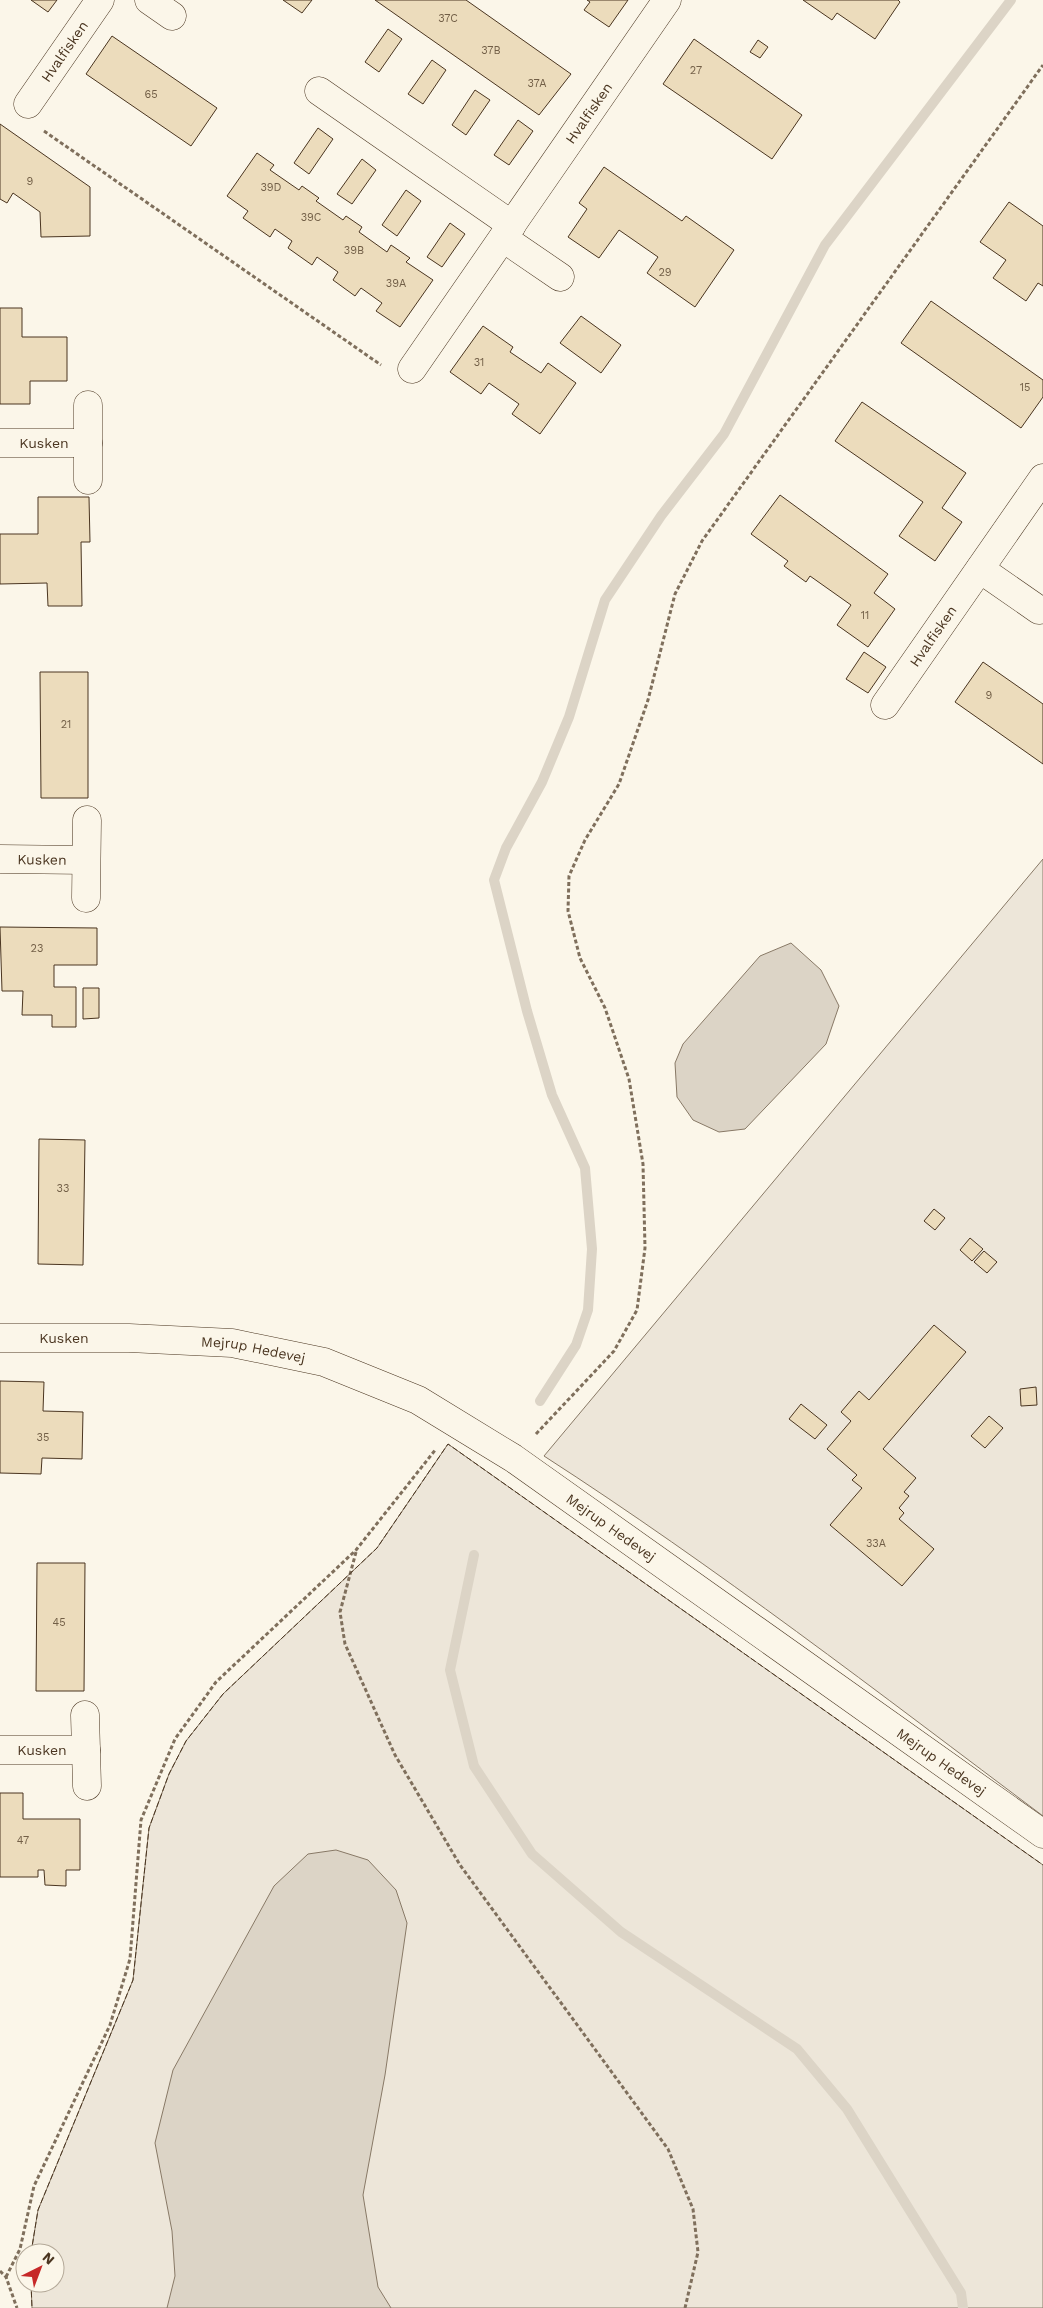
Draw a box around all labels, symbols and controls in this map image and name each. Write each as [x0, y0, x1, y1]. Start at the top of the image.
house number: 37C [438, 12, 458, 25]
street label: Hvalfisken [38, 18, 91, 85]
house number: 37B [481, 44, 501, 57]
house number: 27 [690, 64, 702, 77]
house number: 37A [528, 77, 546, 90]
street label: Hvalfisken [562, 80, 615, 147]
house number: 65 [144, 88, 158, 101]
house number: 9 [27, 175, 34, 188]
house number: 39D [260, 181, 282, 194]
house number: 39C [301, 211, 322, 224]
house number: 39B [344, 244, 364, 257]
house number: 29 [658, 266, 672, 279]
house number: 39A [386, 277, 406, 290]
house number: 31 [474, 356, 484, 369]
house number: 15 [1020, 381, 1030, 394]
street label: Kusken [19, 435, 69, 451]
street label: Hvalfisken [906, 602, 960, 670]
house number: 11 [861, 609, 869, 622]
house number: 9 [986, 689, 993, 702]
house number: 21 [61, 718, 71, 731]
street label: Kusken [17, 851, 67, 868]
house number: 23 [31, 942, 43, 955]
house number: 33 [57, 1182, 69, 1195]
street label: Kusken [39, 1330, 89, 1346]
street label: Mejrup Hedevej [201, 1334, 307, 1366]
house number: 35 [37, 1431, 49, 1444]
street label: Mejrup Hedevej [563, 1490, 659, 1565]
house number: 33A [866, 1537, 886, 1550]
house number: 45 [52, 1616, 66, 1629]
street label: Mejrup Hedevej [894, 1725, 989, 1799]
street label: Kusken [17, 1742, 67, 1758]
house number: 47 [17, 1834, 29, 1847]
north arrow [15, 2243, 65, 2293]
text: N [39, 2249, 58, 2268]

